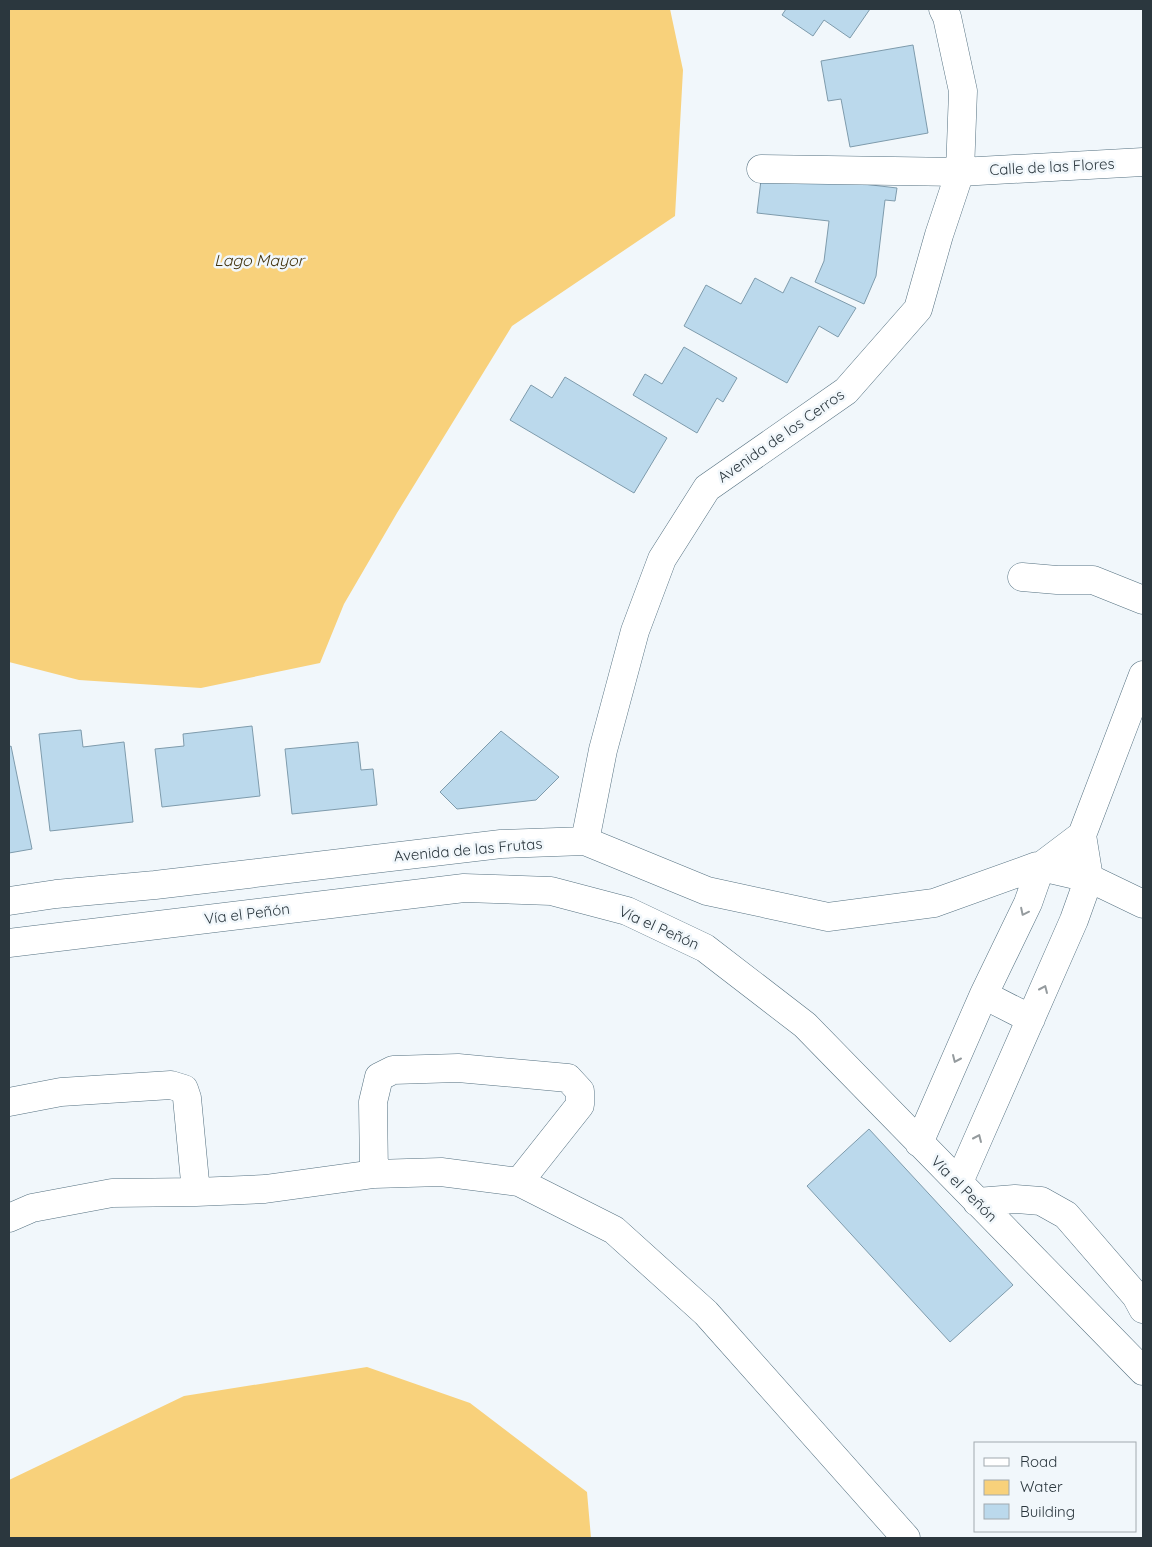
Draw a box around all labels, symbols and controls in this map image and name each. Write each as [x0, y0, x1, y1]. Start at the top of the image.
street label: Calle de las Flores [989, 154, 1115, 179]
water label: Lago Mayor [214, 250, 306, 270]
street label: Avenida de los Cerros [714, 385, 848, 487]
street label: Avenida de las Frutas [393, 834, 543, 865]
street label: Vía el Peñón [203, 899, 291, 928]
street label: Vía el Peñón [616, 901, 702, 954]
one-way arrow [1020, 907, 1030, 916]
one-way arrow [1038, 985, 1049, 994]
one-way arrow [951, 1054, 962, 1063]
one-way arrow [972, 1134, 983, 1143]
street label: Vía el Peñón [927, 1152, 1001, 1226]
legend [974, 1442, 1137, 1532]
text: Road [1020, 1452, 1057, 1471]
text: Water [1020, 1477, 1063, 1496]
text: Building [1020, 1502, 1075, 1521]

